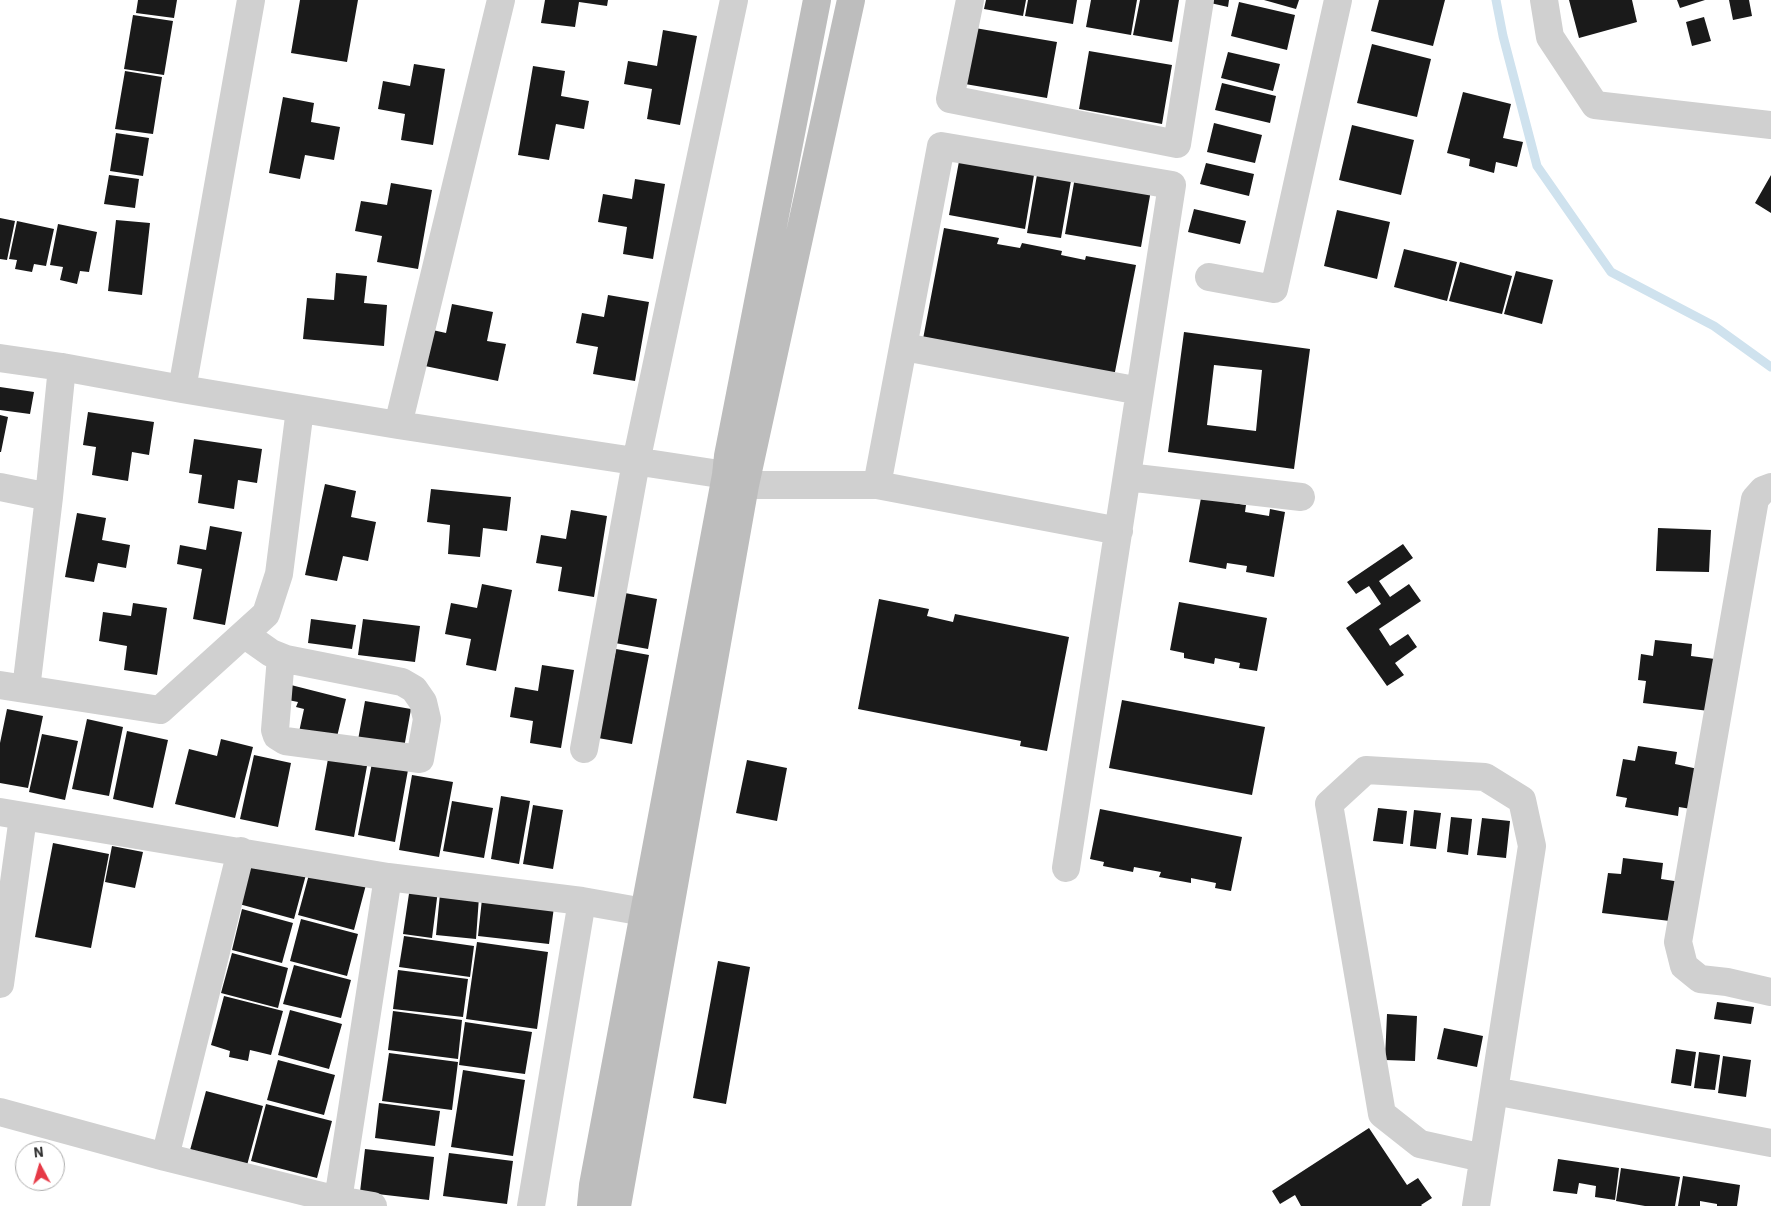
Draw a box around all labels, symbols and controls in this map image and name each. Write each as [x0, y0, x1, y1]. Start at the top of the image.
north arrow [15, 1141, 65, 1191]
text: N [33, 1143, 45, 1162]

